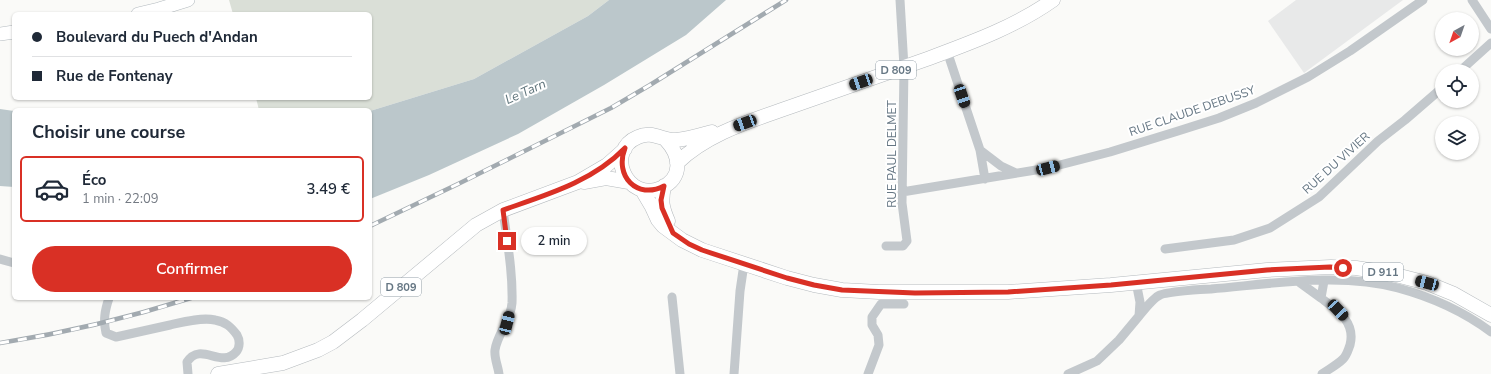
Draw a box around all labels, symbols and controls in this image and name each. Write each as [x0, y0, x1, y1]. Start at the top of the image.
north arrow [1435, 12, 1479, 56]
map controls [1435, 12, 1479, 160]
text: Boulevard du Puech d'Andan [56, 27, 258, 47]
road number: D 809 [876, 61, 916, 79]
button: locate [1435, 64, 1479, 108]
text: Rue de Fontenay [56, 66, 173, 86]
car [848, 72, 874, 92]
water label: Le Tarn [502, 75, 549, 109]
street label: RUE CLAUDE DEBUSSY [1127, 82, 1258, 140]
car [952, 83, 972, 109]
street label: RUE PAUL DELMET [884, 100, 900, 208]
car [732, 113, 758, 133]
button: layers [1435, 116, 1479, 160]
text: Choisir une course [32, 120, 185, 144]
street label: RUE DU VIVIER [1299, 129, 1373, 197]
car [1035, 159, 1061, 177]
text: Éco [82, 170, 106, 190]
icon: car [34, 171, 70, 207]
text: 3.49 € [306, 179, 350, 199]
text: 1 min · 22:09 [82, 190, 158, 208]
callout: 2 min [521, 227, 587, 255]
route end [498, 232, 516, 250]
text: 2 min [537, 232, 571, 250]
button: Confirmer [32, 246, 352, 292]
route start [1334, 259, 1352, 277]
road number: D 911 [1363, 263, 1403, 281]
car [1414, 274, 1440, 292]
road number: D 809 [381, 278, 421, 296]
car [1325, 297, 1351, 323]
car [498, 310, 516, 336]

